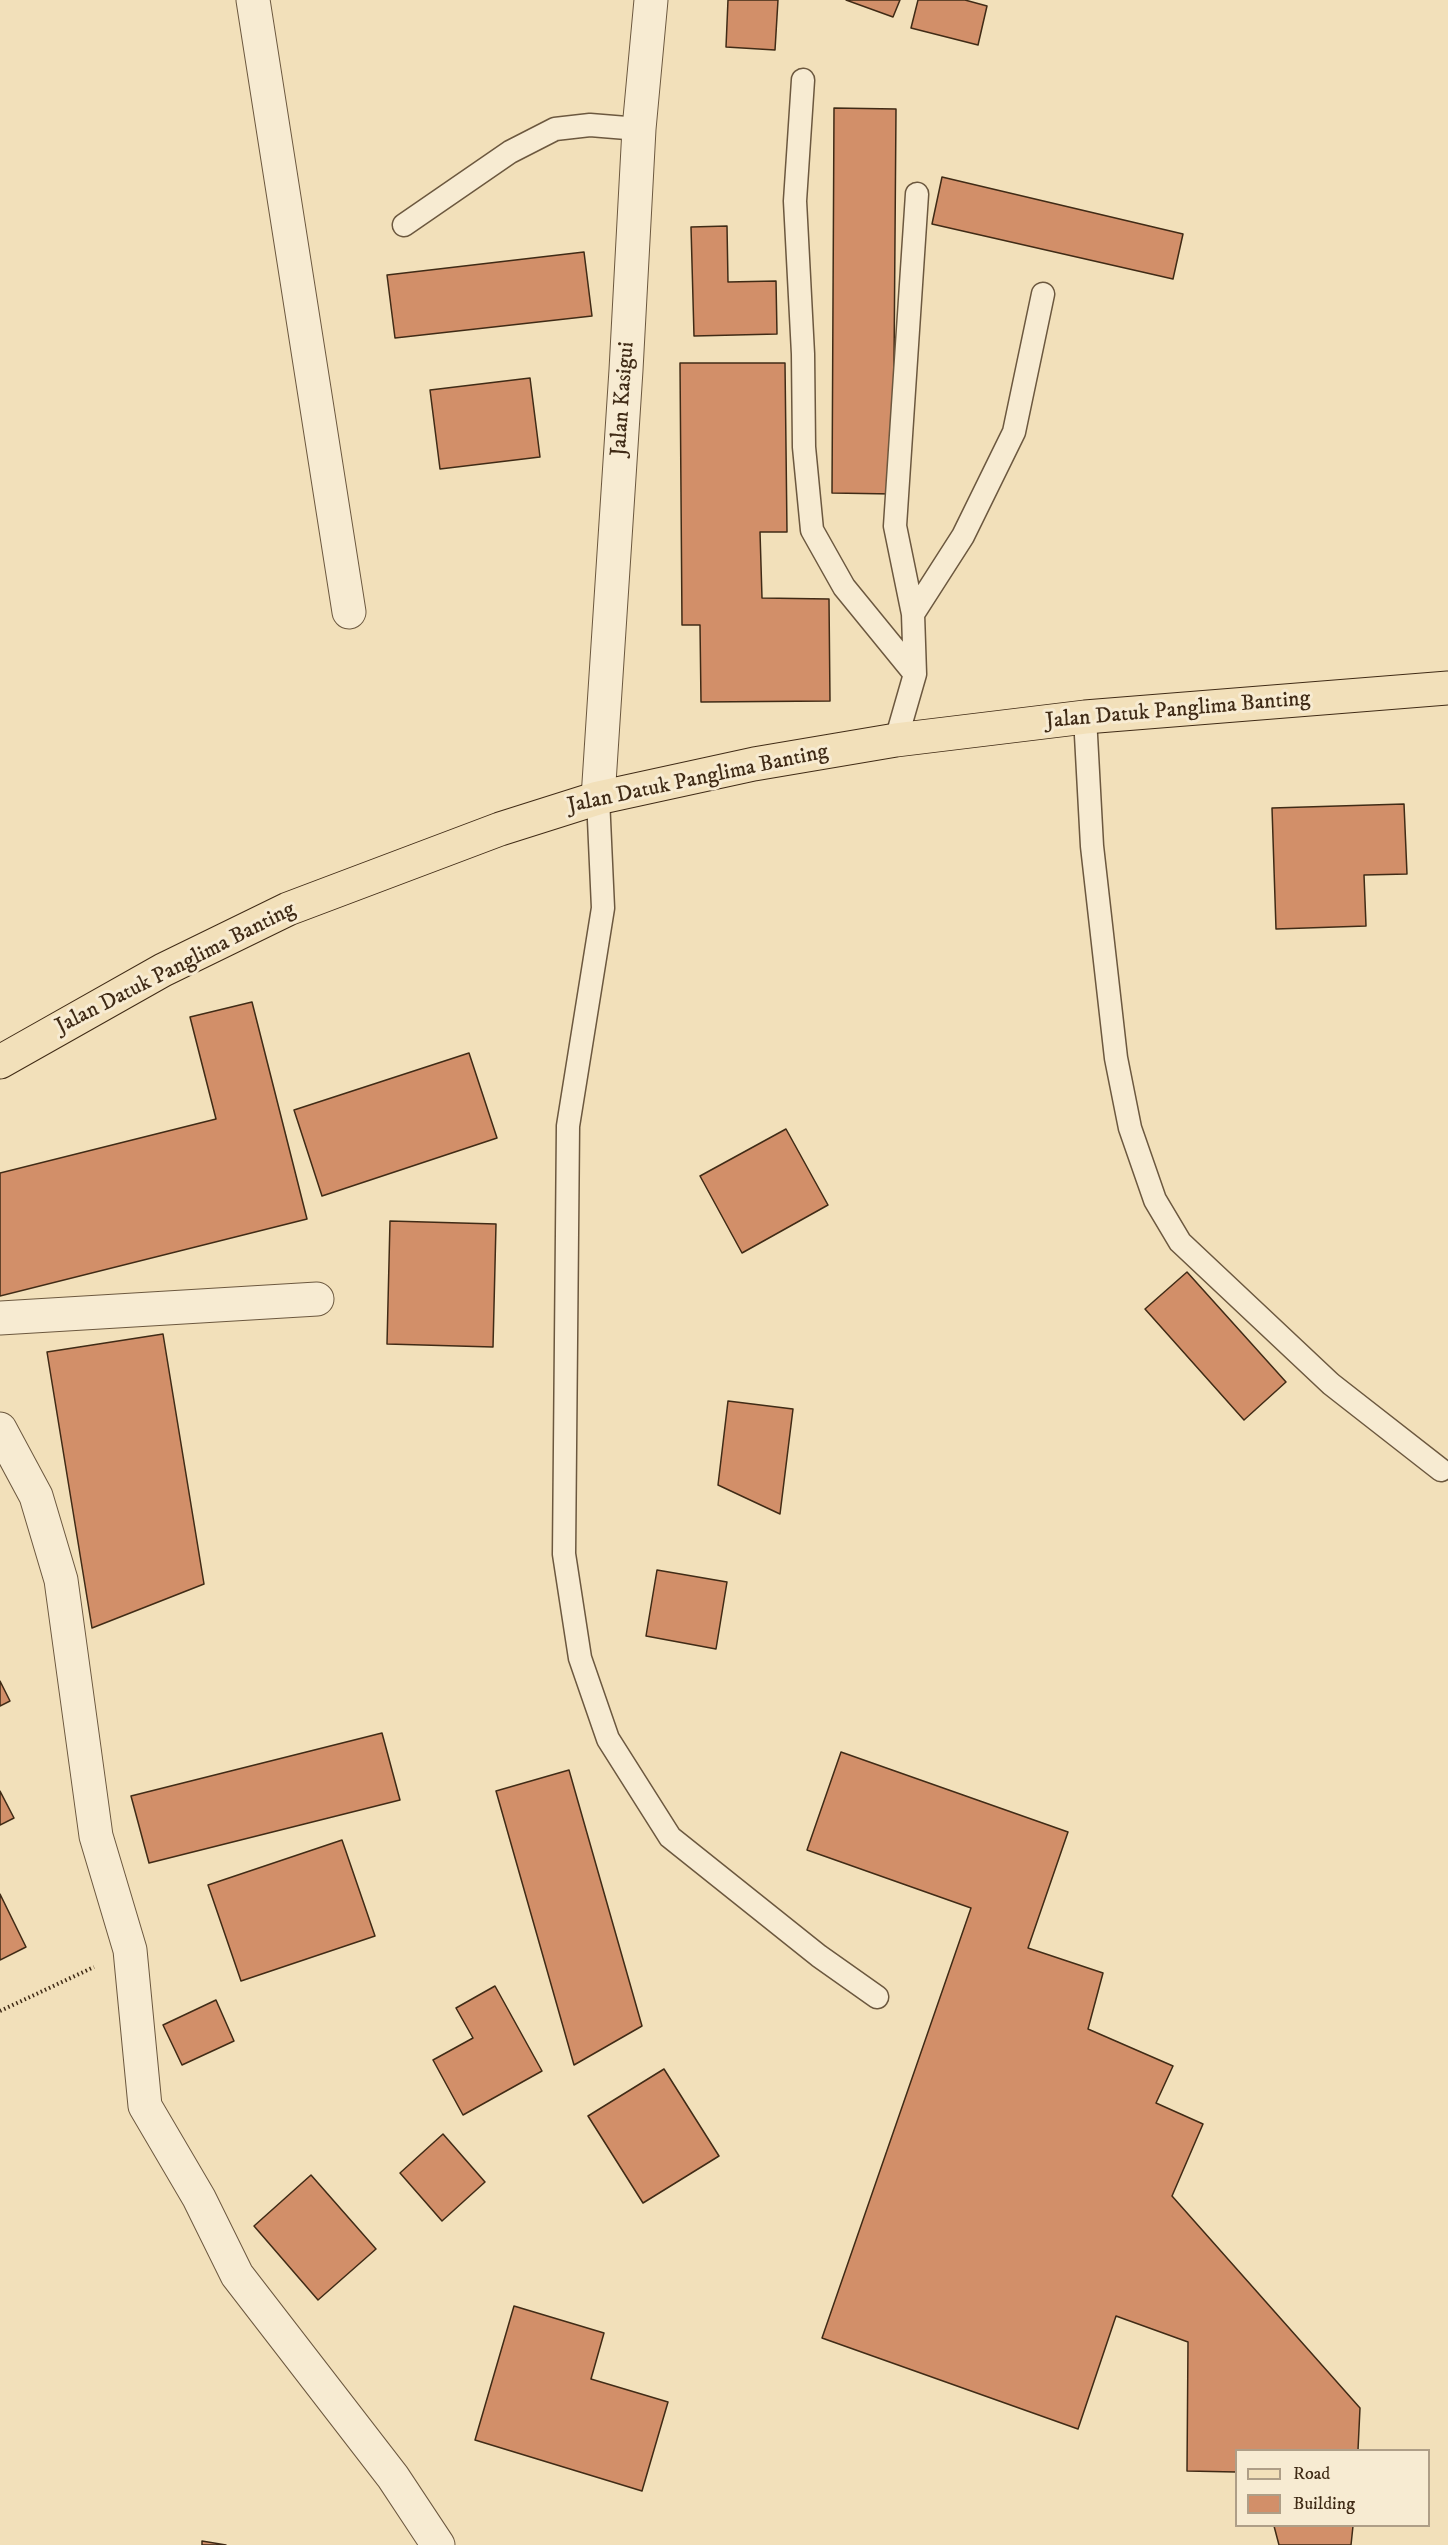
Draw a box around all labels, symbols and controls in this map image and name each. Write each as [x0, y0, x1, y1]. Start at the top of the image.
street label: Jalan Kasigui [607, 341, 641, 457]
street label: Jalan Datuk Panglima Banting [1045, 686, 1311, 736]
street label: Jalan Datuk Panglima Banting [565, 739, 831, 821]
street label: Jalan Datuk Panglima Banting [52, 897, 300, 1041]
legend [1235, 2449, 1430, 2527]
text: Road [1293, 2463, 1330, 2485]
text: Building [1293, 2493, 1355, 2515]

